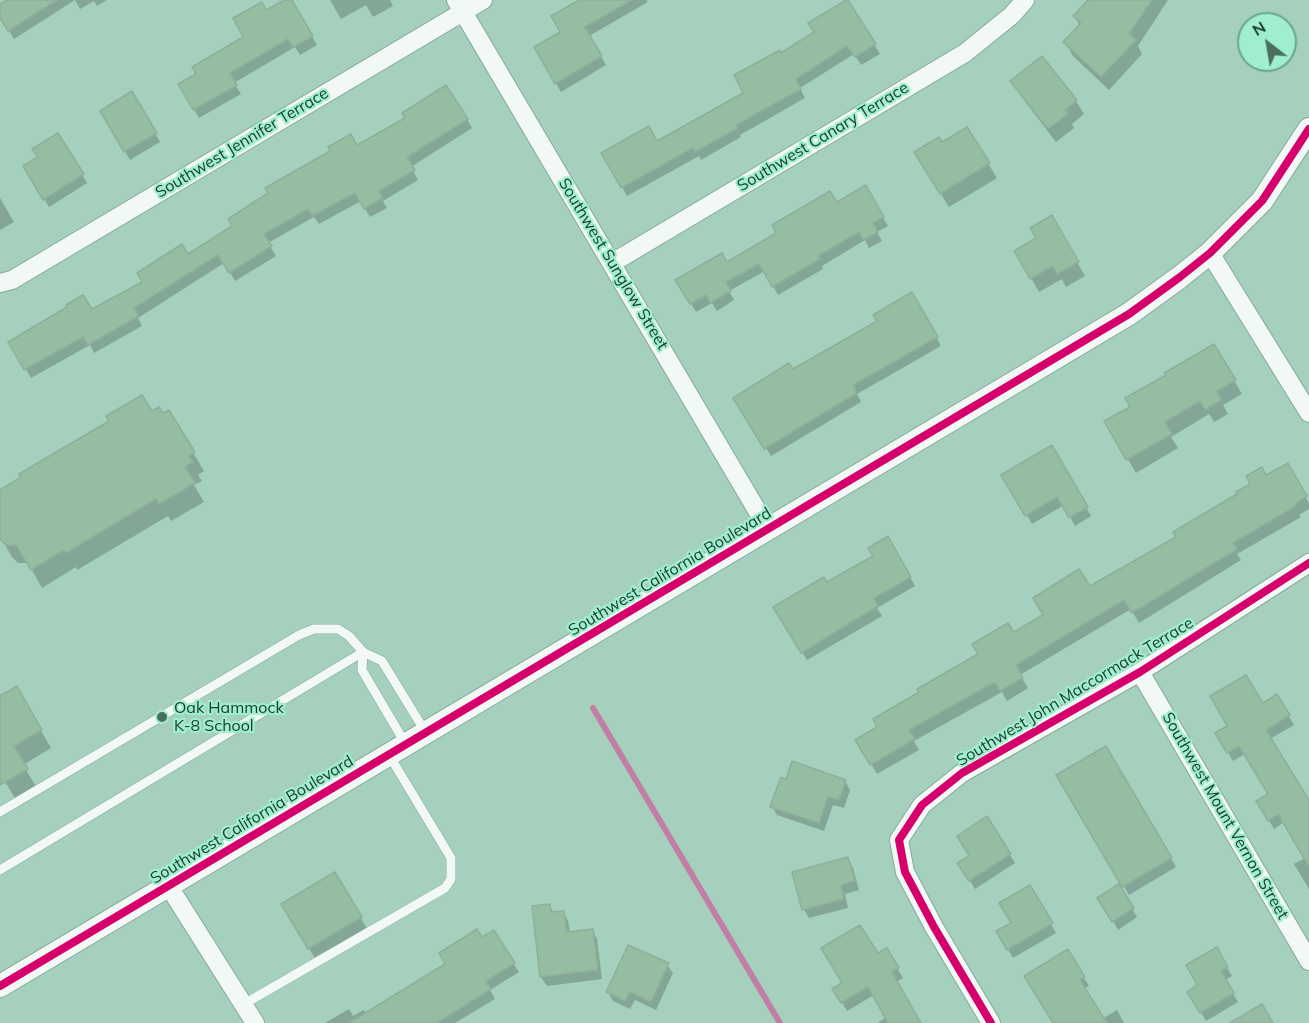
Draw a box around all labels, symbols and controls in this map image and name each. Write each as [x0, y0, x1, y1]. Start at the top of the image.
north arrow [1237, 12, 1297, 72]
text: N [1248, 17, 1269, 40]
street label: Southwest Canary Terrace [734, 78, 912, 196]
street label: Southwest Jennifer Terrace [152, 84, 332, 202]
street label: Southwest Sunglow Street [554, 175, 672, 353]
street label: Southwest California Boulevard [565, 504, 775, 640]
street label: Southwest John Maccormack Terrace [953, 613, 1197, 771]
place label: Oak Hammock K-8 School [174, 698, 284, 736]
street label: Southwest Mount Vernon Street [1158, 709, 1292, 923]
marker: Oak Hammock K-8 School [155, 710, 169, 724]
street label: Southwest California Boulevard [147, 752, 357, 888]

